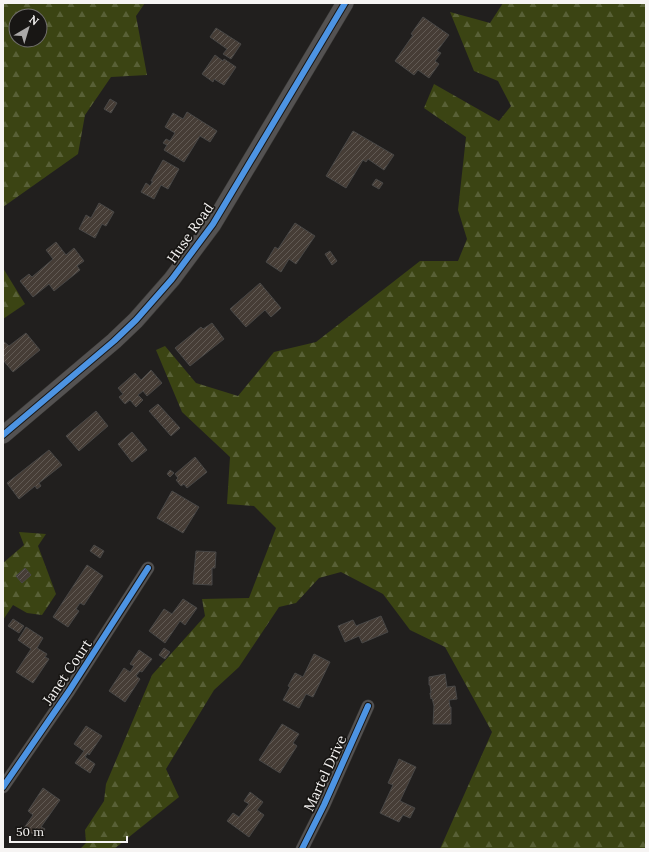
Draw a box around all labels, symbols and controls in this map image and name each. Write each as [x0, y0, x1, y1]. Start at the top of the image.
north arrow [8, 8, 48, 48]
text: N [26, 12, 42, 29]
street label: Huse Road [163, 199, 217, 267]
street label: Janet Court [38, 635, 96, 709]
street label: Martel Drive [300, 732, 351, 814]
scale bar [10, 818, 127, 844]
text: 50 m [16, 824, 44, 839]

